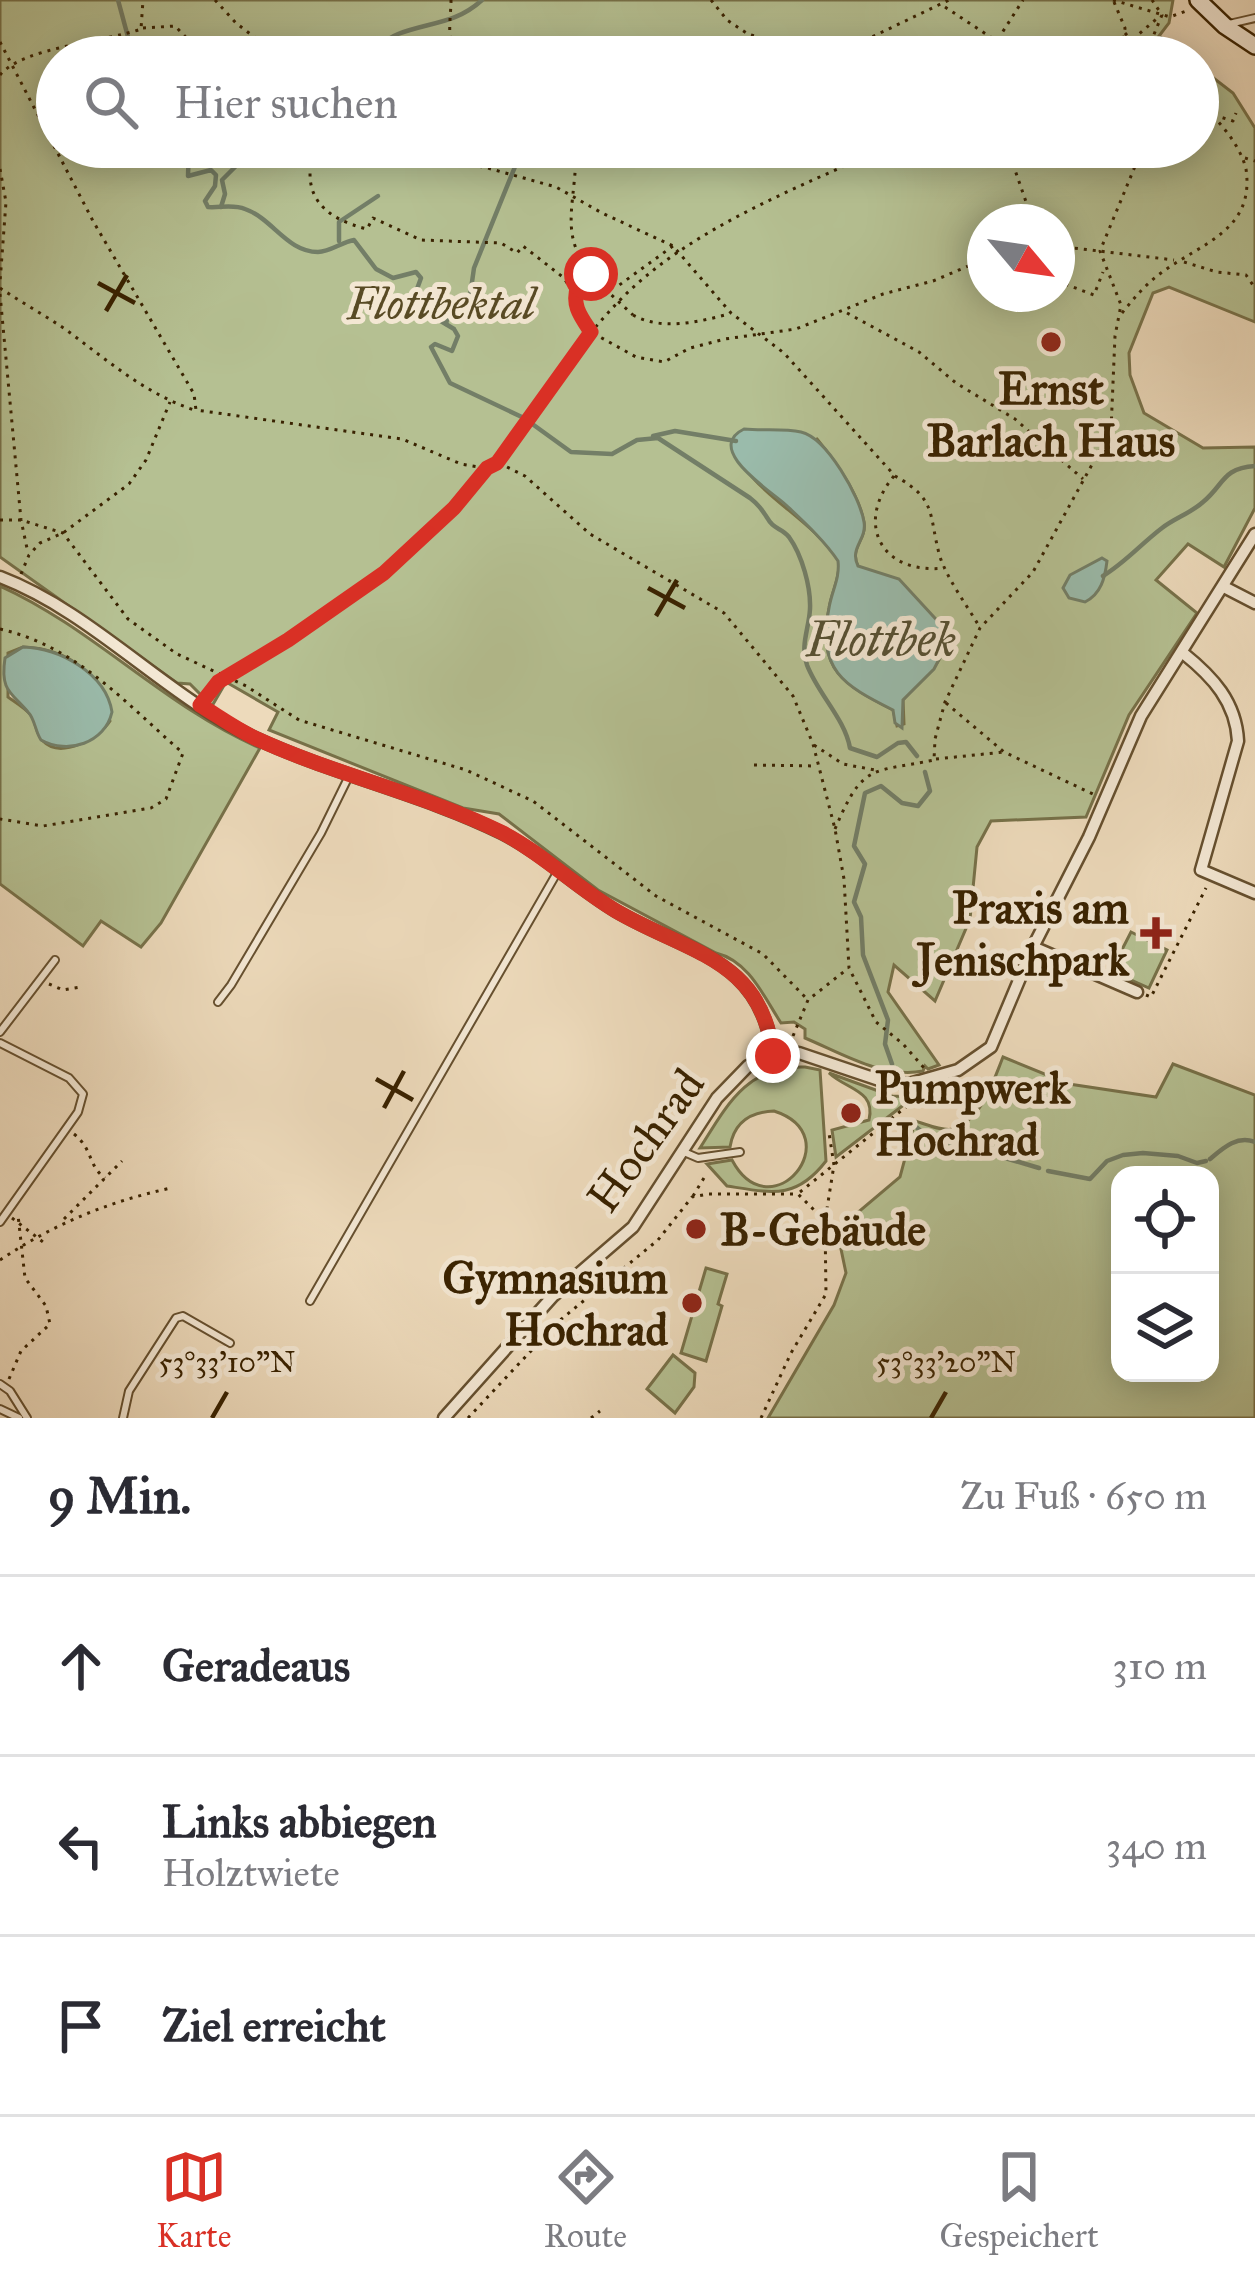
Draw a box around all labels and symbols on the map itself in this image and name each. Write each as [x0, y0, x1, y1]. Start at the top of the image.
north arrow [967, 204, 1075, 312]
route start [564, 247, 618, 301]
park label: Flottbektal [346, 276, 539, 331]
marker: Ernst Barlach Haus [1038, 329, 1064, 355]
place label: Ernst Barlach Haus [927, 361, 1175, 468]
water label: Flottbek [805, 610, 956, 669]
place label: Praxis am Jenischpark [912, 880, 1130, 988]
marker: Praxis am Jenischpark [1140, 917, 1172, 949]
route end [746, 1029, 800, 1083]
street label: Hochrad [575, 1058, 716, 1223]
place label: Pumpwerk Hochrad [875, 1060, 1071, 1167]
marker: Pumpwerk Hochrad [838, 1100, 864, 1126]
place label: B-Gebäude [720, 1202, 926, 1257]
marker: B-Gebäude [683, 1216, 709, 1242]
place label: Gymnasium Hochrad [443, 1250, 668, 1357]
marker: Gymnasium Hochrad [679, 1290, 705, 1316]
text: 53°33'10"N [159, 1344, 295, 1380]
text: 53°33'20"N [876, 1344, 1016, 1380]

